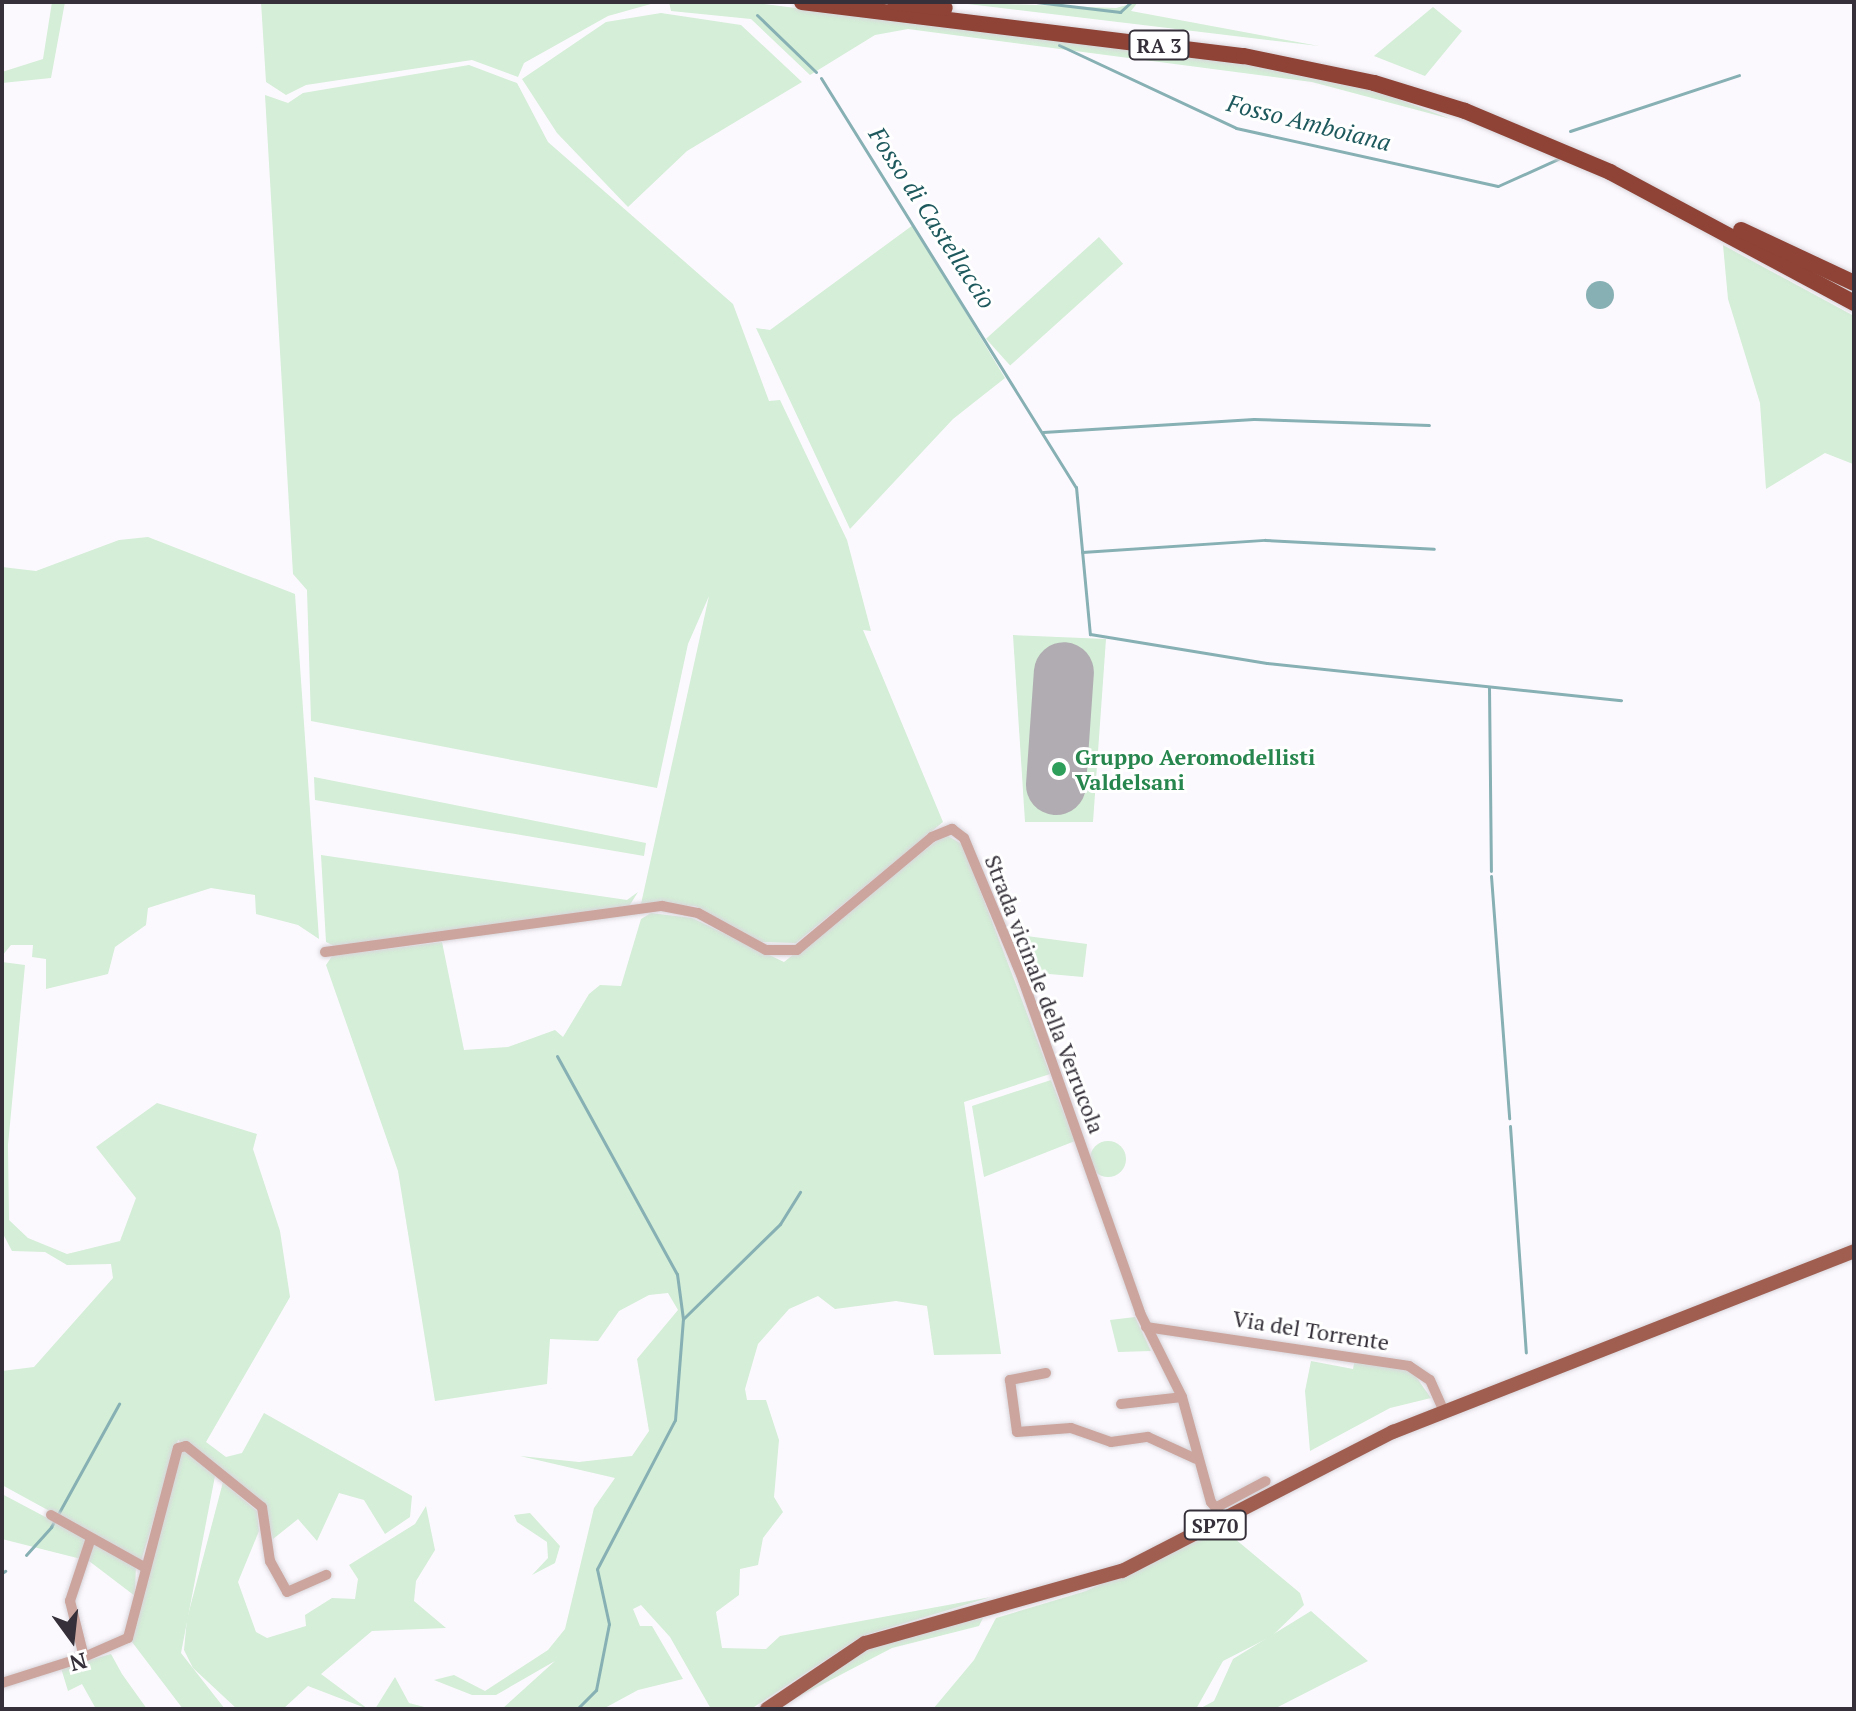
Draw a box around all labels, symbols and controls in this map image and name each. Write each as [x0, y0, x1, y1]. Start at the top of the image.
road number: RA 3 [1127, 29, 1191, 61]
water label: Fosso Amboiana [1224, 89, 1394, 157]
water label: Fosso di Castellaccio [863, 122, 1001, 314]
place label: Gruppo Aeromodellisti Valdelsani [1075, 743, 1316, 794]
marker: Gruppo Aeromodellisti Valdelsani [1050, 760, 1068, 778]
street label: Strada vicinale della Verrucola [980, 851, 1110, 1137]
street label: Via del Torrente [1231, 1305, 1391, 1355]
road number: SP70 [1183, 1509, 1247, 1541]
north arrow [32, 1599, 112, 1679]
text: N [67, 1646, 90, 1679]

